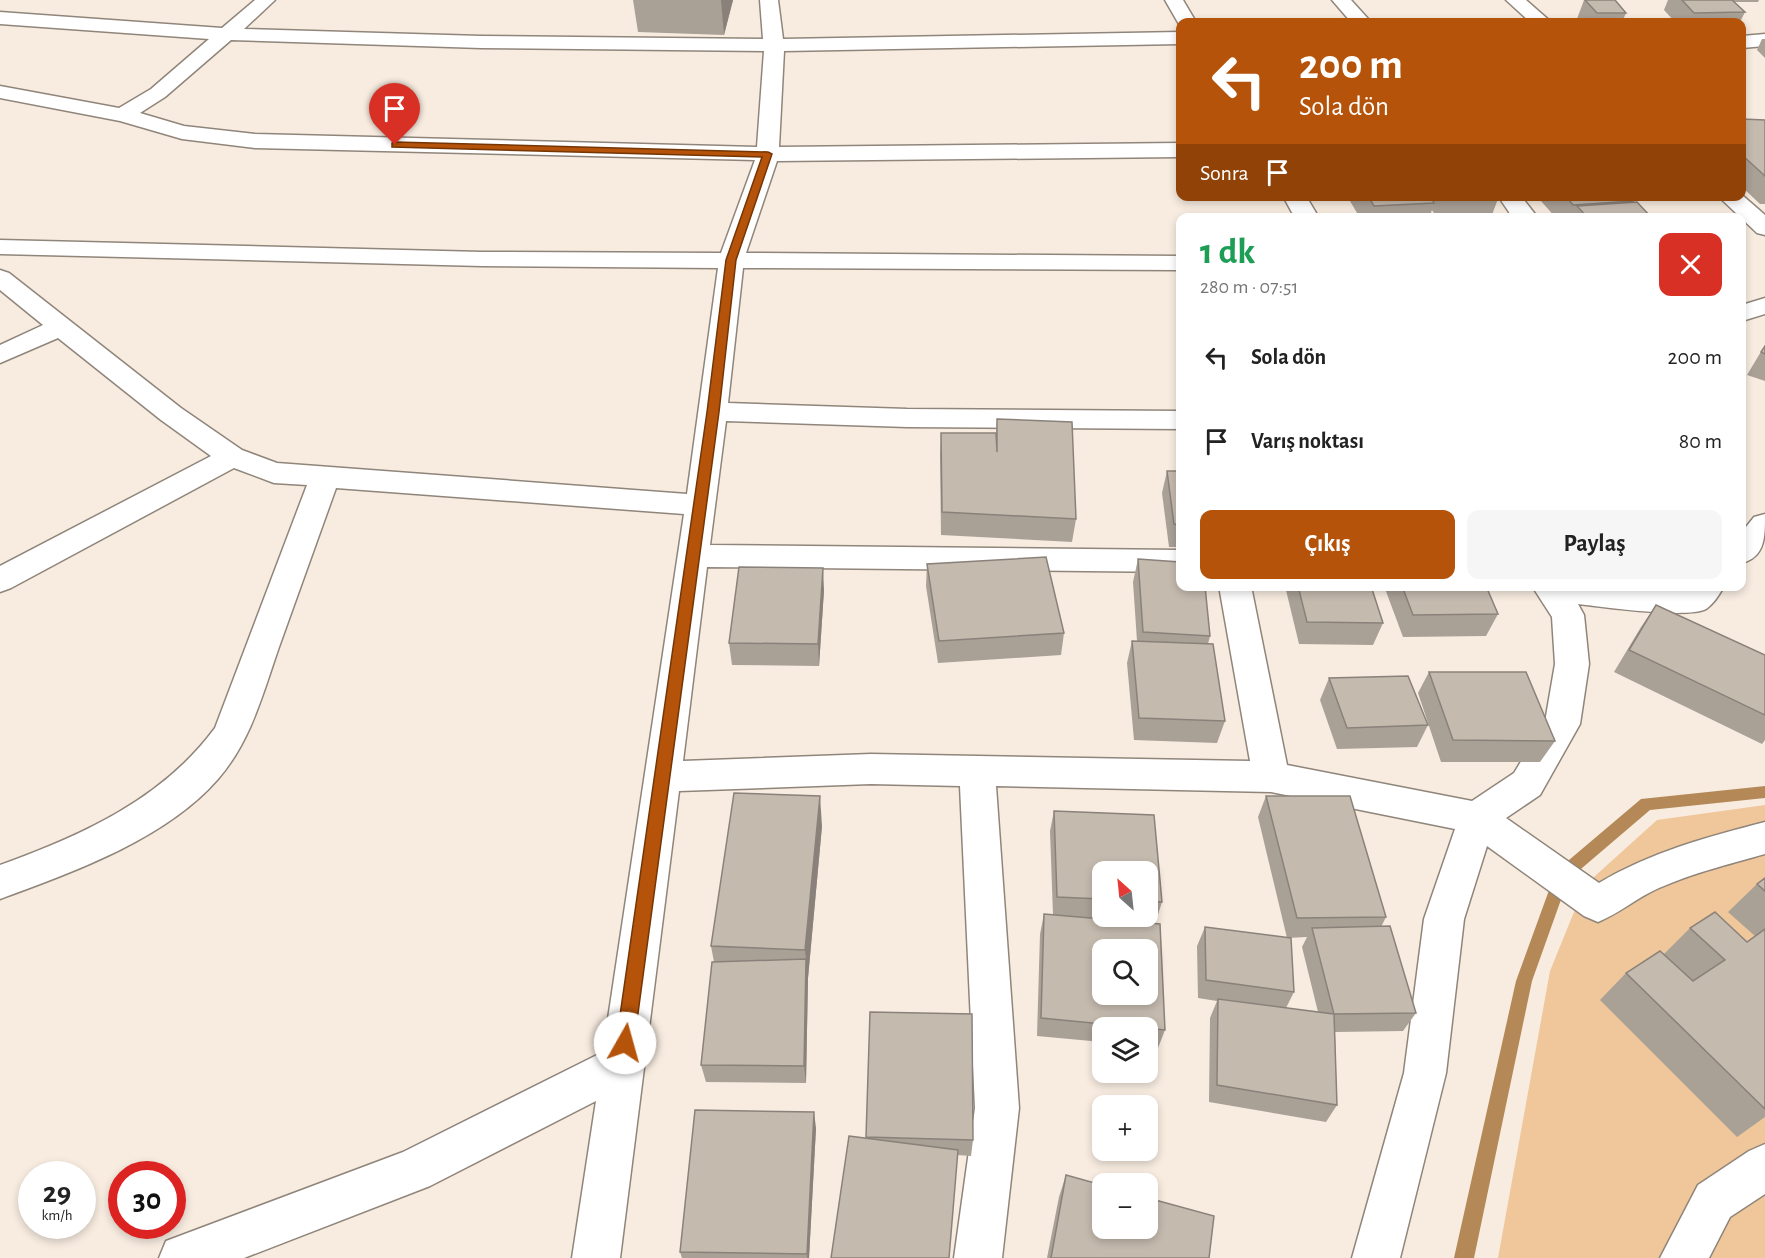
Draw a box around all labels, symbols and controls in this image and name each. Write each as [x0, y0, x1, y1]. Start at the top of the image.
icon: left [1200, 42, 1278, 120]
text: 200 m [1299, 44, 1403, 86]
pin [369, 83, 420, 145]
icon: arrive [378, 92, 411, 125]
text: Sola dön [1299, 93, 1389, 120]
icon: arrive [1261, 156, 1294, 189]
text: Sonra [1200, 162, 1249, 184]
button: close [1659, 233, 1722, 296]
text: 1 dk [1200, 234, 1255, 270]
text: 280 m · 07:51 [1200, 277, 1298, 297]
icon: left [1200, 341, 1233, 374]
text: Sola dön [1251, 346, 1326, 368]
text: 200 m [1668, 346, 1722, 368]
icon: arrive [1200, 425, 1233, 458]
text: Varış noktası [1251, 430, 1364, 452]
text: 80 m [1679, 430, 1722, 452]
button: Çıkış [1200, 510, 1455, 579]
button: Paylaş [1467, 510, 1722, 579]
north arrow [1092, 861, 1158, 927]
map controls [1092, 861, 1158, 1239]
button: search [1092, 939, 1158, 1005]
position arrow [593, 1011, 657, 1075]
button: layers [1092, 1017, 1158, 1083]
button: + [1092, 1095, 1158, 1161]
speed limit sign: 30 [108, 1161, 186, 1239]
button: − [1092, 1173, 1158, 1239]
text: 29 [43, 1178, 71, 1208]
text: km/h [42, 1208, 72, 1223]

